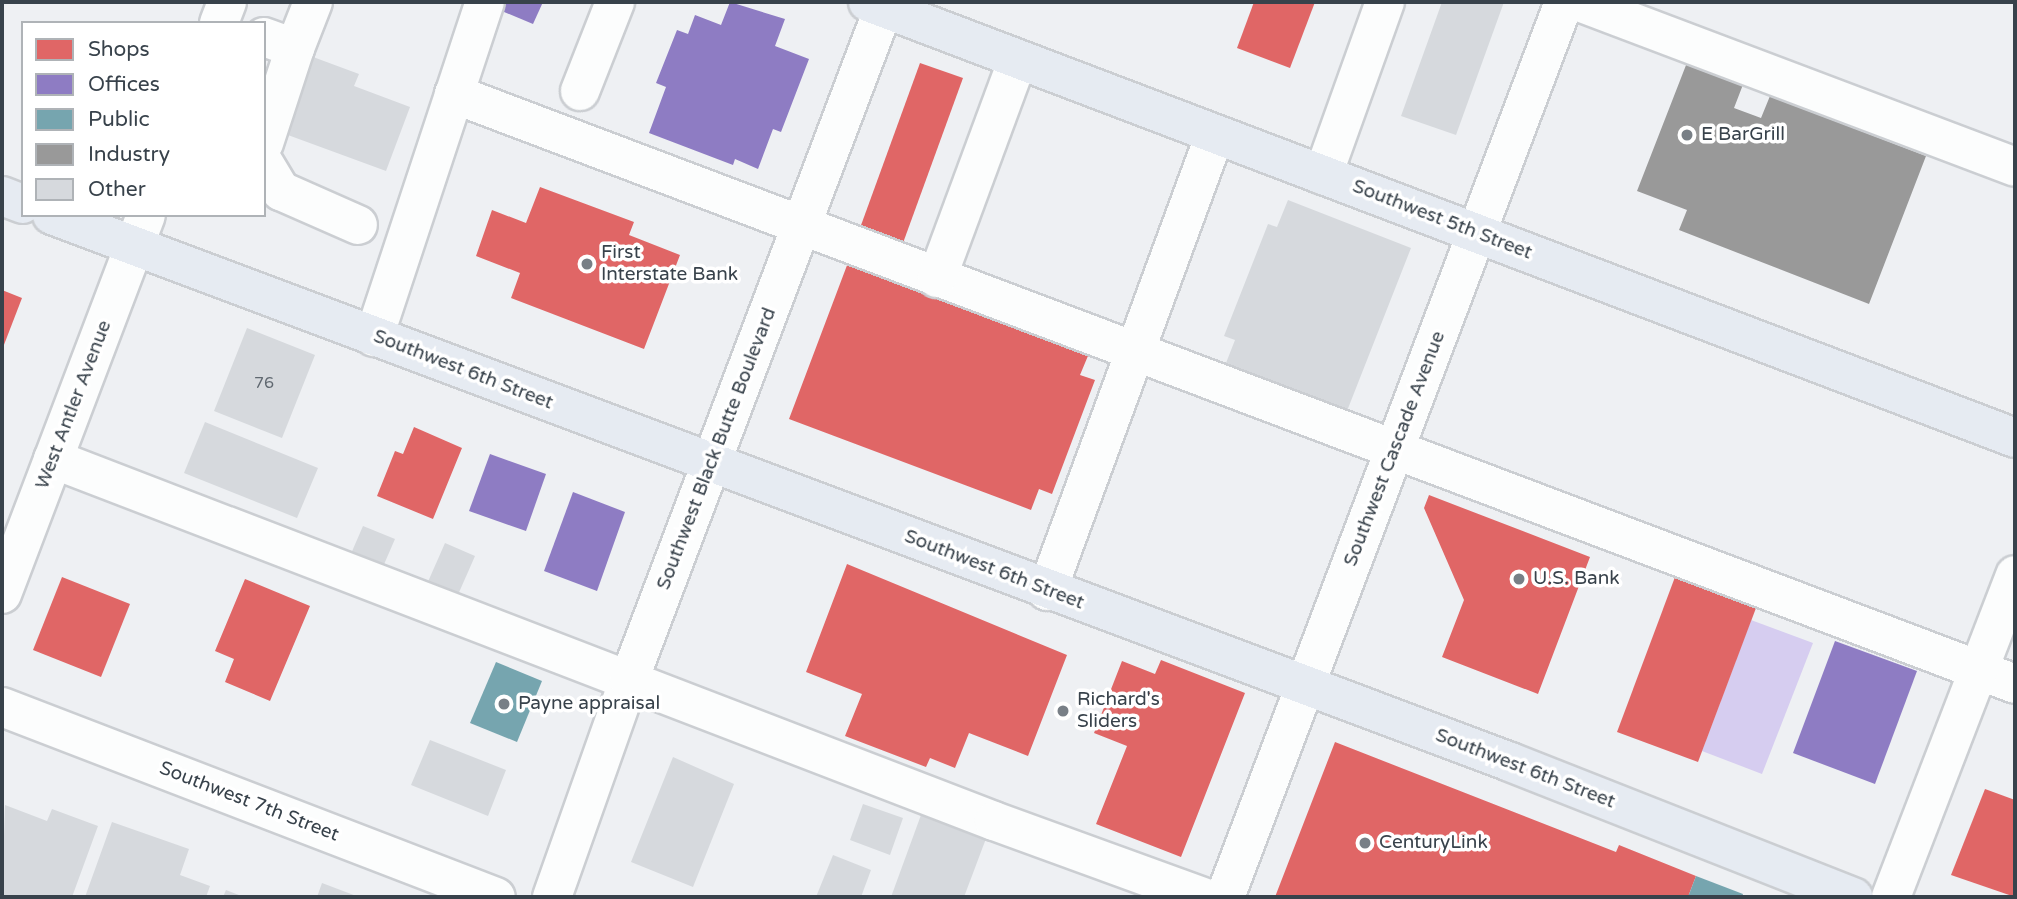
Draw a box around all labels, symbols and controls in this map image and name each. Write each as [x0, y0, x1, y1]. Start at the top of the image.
legend [21, 21, 266, 217]
text: Shops [88, 37, 150, 62]
text: Offices [88, 72, 160, 97]
text: Public [88, 107, 150, 132]
place label: E BarGrill [1701, 124, 1785, 146]
marker: E BarGrill [1679, 127, 1695, 143]
text: Industry [88, 142, 170, 167]
street label: Southwest 5th Street [1349, 175, 1535, 265]
text: Other [88, 177, 146, 202]
place label: First Interstate Bank [601, 242, 738, 286]
marker: First Interstate Bank [579, 256, 595, 272]
street label: Southwest Black Butte Boulevard [653, 305, 781, 593]
street label: West Antler Avenue [31, 317, 117, 493]
street label: Southwest 6th Street [370, 325, 556, 415]
street label: Southwest Cascade Avenue [1340, 328, 1450, 570]
house number: 76 [254, 373, 274, 393]
street label: Southwest 6th Street [901, 525, 1087, 615]
place label: U.S. Bank [1533, 568, 1620, 590]
marker: U.S. Bank [1511, 571, 1527, 587]
place label: Richard's Sliders [1077, 689, 1160, 733]
place label: Payne appraisal [518, 693, 660, 715]
marker: Payne appraisal [496, 696, 512, 712]
marker: Richard's Sliders [1055, 703, 1071, 719]
street label: Southwest 6th Street [1432, 724, 1618, 814]
street label: Southwest 7th Street [156, 757, 342, 847]
place label: CenturyLink [1379, 832, 1488, 854]
marker: CenturyLink [1357, 835, 1373, 851]

